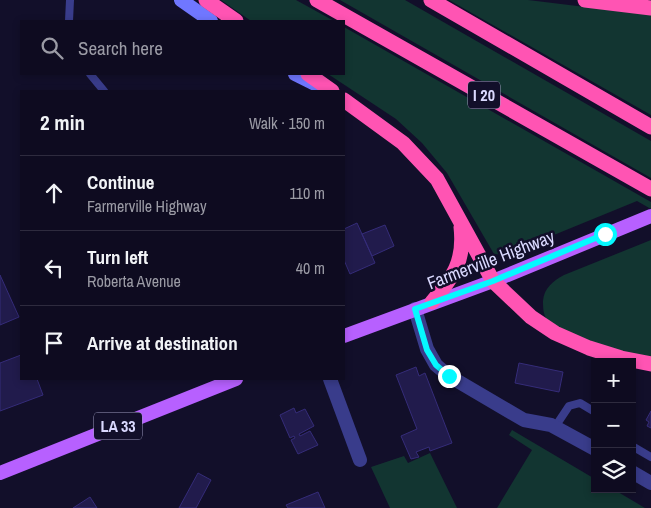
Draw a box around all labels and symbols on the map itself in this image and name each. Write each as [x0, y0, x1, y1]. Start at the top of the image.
road number: I 20 [468, 82, 500, 108]
route start [594, 223, 617, 246]
street label: Farmerville Highway [424, 224, 559, 295]
route end [438, 365, 461, 388]
road number: LA 33 [94, 412, 142, 440]

